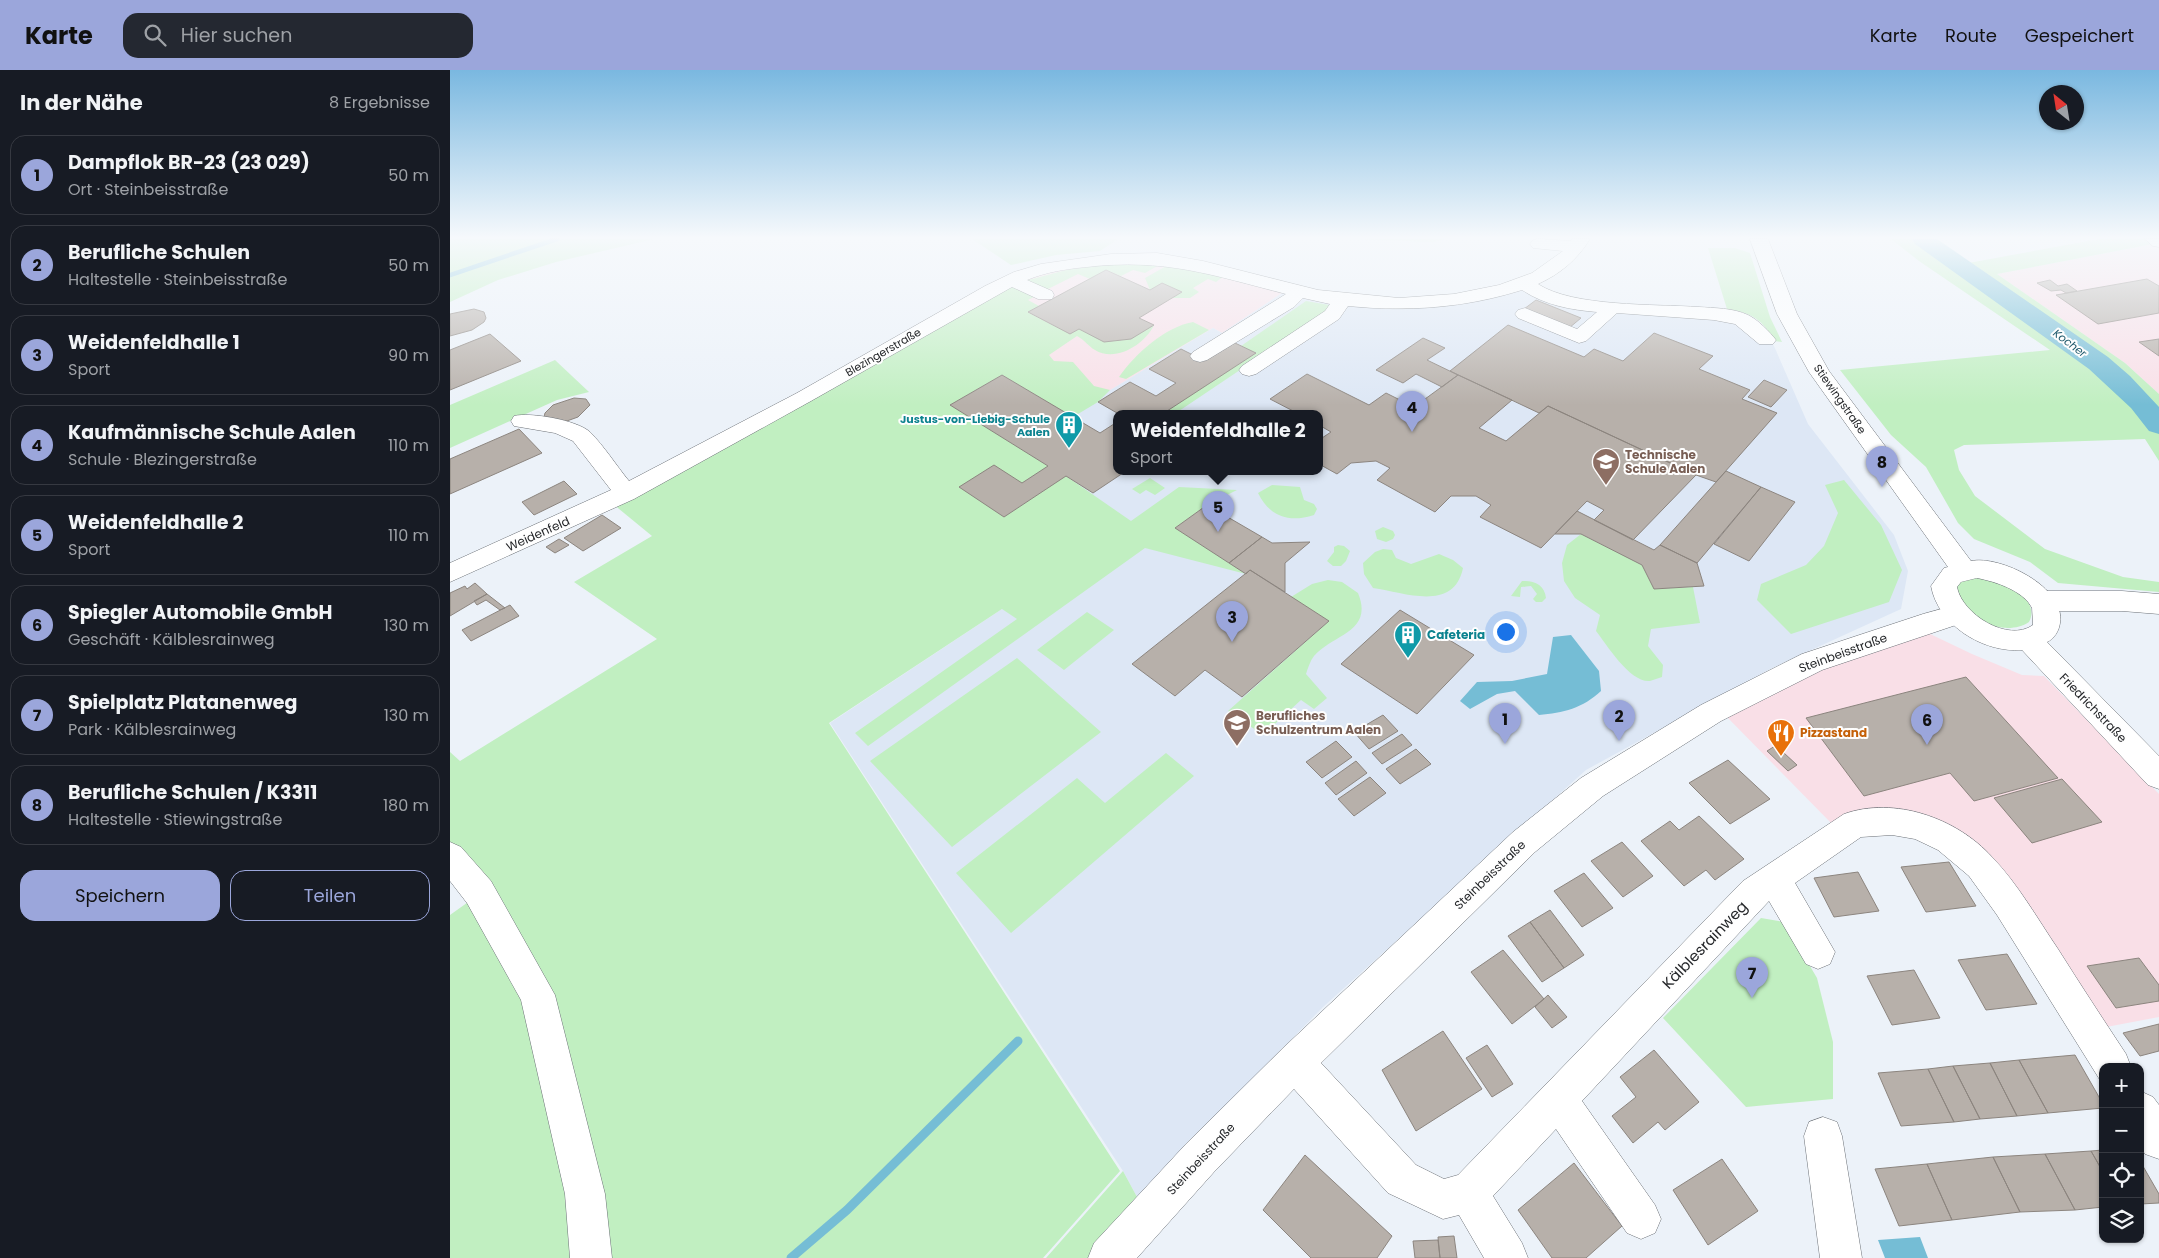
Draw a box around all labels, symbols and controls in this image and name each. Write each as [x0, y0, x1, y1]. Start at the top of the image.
search box [123, 13, 473, 58]
text: Karte [25, 19, 93, 52]
icon: search [141, 21, 169, 49]
text: Hier suchen [181, 22, 292, 49]
text: Karte [1870, 23, 1917, 48]
text: Route [1945, 23, 1997, 48]
text: Gespeichert [2025, 23, 2134, 48]
north arrow [2039, 85, 2084, 130]
text: In der Nähe [20, 88, 143, 117]
text: 8 Ergebnisse [329, 91, 430, 114]
text: Dampflok BR-23 (23 029) [68, 149, 310, 176]
text: 1 [34, 164, 40, 187]
text: 50 m [388, 164, 429, 187]
text: Ort · Steinbeisstraße [68, 178, 228, 201]
text: Berufliche Schulen [68, 239, 250, 266]
text: 2 [32, 254, 42, 277]
text: 50 m [388, 254, 429, 277]
text: Haltestelle · Steinbeisstraße [68, 268, 288, 291]
street label: Blezingerstraße [842, 324, 924, 380]
water label: Kocher [2050, 325, 2091, 361]
text: Weidenfeldhalle 1 [68, 329, 240, 356]
text: 3 [32, 344, 42, 367]
text: 90 m [388, 344, 429, 367]
text: Sport [68, 358, 110, 381]
street label: Stiewingstraße [1810, 361, 1870, 437]
pin: 4 [1396, 391, 1428, 432]
building icon: Justus-von-Liebig-Schule Aalen [1054, 410, 1084, 449]
popup [1113, 410, 1323, 475]
place label: Justus-von-Liebig-Schule Aalen [900, 411, 1050, 440]
text: Weidenfeldhalle 2 [1130, 417, 1306, 444]
text: Kaufmännische Schule Aalen [68, 419, 356, 446]
text: 4 [32, 434, 42, 457]
text: 110 m [388, 434, 429, 457]
text: Sport [1130, 446, 1173, 469]
place label: Technische Schule Aalen [1625, 446, 1705, 477]
pin: 8 [1866, 446, 1898, 487]
school or university icon: Technische Schule Aalen [1591, 447, 1621, 486]
text: Schule · Blezingerstraße [68, 448, 257, 471]
pin: 5 [1202, 491, 1234, 532]
text: Weidenfeldhalle 2 [68, 509, 243, 536]
street label: Weidenfeld [503, 512, 572, 555]
text: 5 [32, 524, 42, 547]
text: 110 m [388, 524, 429, 547]
text: Sport [68, 538, 110, 561]
text: Spiegler Automobile GmbH [68, 599, 332, 626]
pin: 3 [1216, 601, 1248, 642]
text: 6 [32, 614, 42, 637]
text: 130 m [384, 614, 429, 637]
your location [1493, 619, 1519, 645]
building icon: Cafeteria [1393, 620, 1423, 659]
place label: Cafeteria [1427, 626, 1485, 643]
text: Geschäft · Kälblesrainweg [68, 628, 275, 651]
street label: Steinbeisstraße [1796, 629, 1889, 676]
street label: Friedrichstraße [2056, 669, 2131, 746]
text: Spielplatz Platanenweg [68, 689, 297, 716]
pin: 2 [1603, 700, 1635, 741]
pin: 1 [1489, 703, 1521, 744]
text: 7 [33, 704, 41, 727]
text: 130 m [384, 704, 429, 727]
pin: 6 [1911, 704, 1943, 745]
place label: Berufliches Schulzentrum Aalen [1256, 707, 1381, 738]
school or university icon: Berufliches Schulzentrum Aalen [1222, 708, 1252, 747]
text: Park · Kälblesrainweg [68, 718, 236, 741]
restaurant icon: Pizzastand [1766, 718, 1796, 757]
place label: Pizzastand [1800, 724, 1867, 741]
text: Berufliche Schulen / K3311 [68, 779, 317, 806]
text: 8 [32, 794, 42, 817]
text: 180 m [383, 794, 429, 817]
text: Haltestelle · Stiewingstraße [68, 808, 282, 831]
street label: Steinbeisstraße [1450, 836, 1529, 913]
button: Speichern [20, 870, 220, 921]
button: Teilen [230, 870, 430, 921]
street label: Kälblesrainweg [1657, 896, 1752, 993]
pin: 7 [1736, 957, 1768, 998]
map controls [2099, 1063, 2144, 1243]
button: + [2099, 1063, 2144, 1108]
button: − [2099, 1108, 2144, 1153]
street label: Steinbeisstraße [1163, 1119, 1239, 1198]
button: locate [2099, 1153, 2144, 1198]
button: layers [2099, 1198, 2144, 1243]

